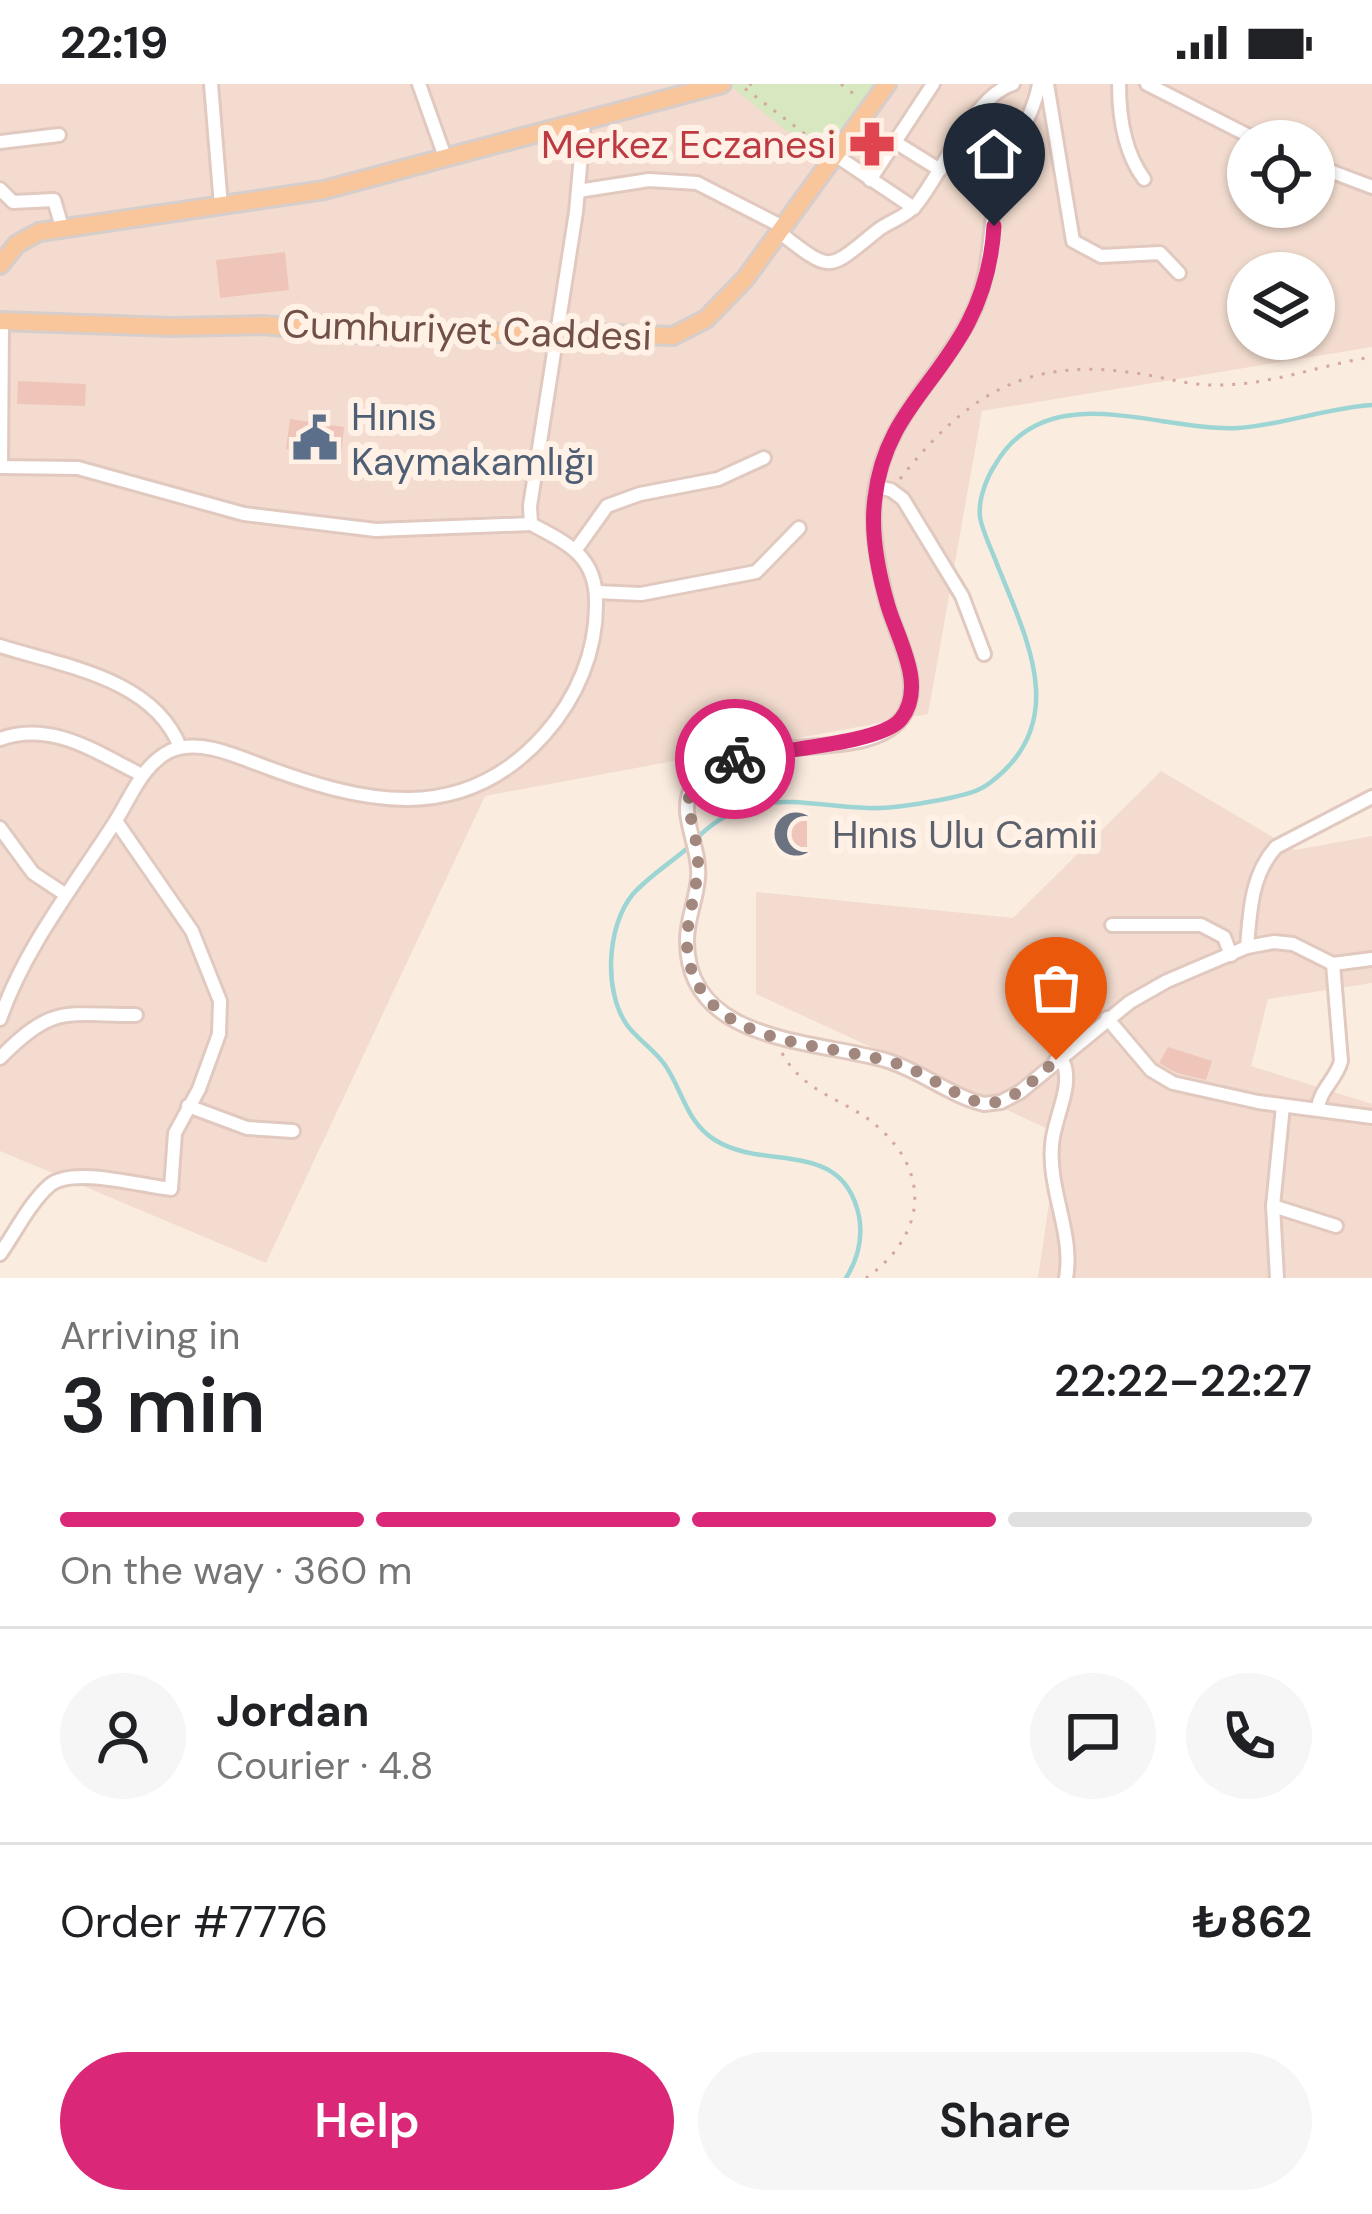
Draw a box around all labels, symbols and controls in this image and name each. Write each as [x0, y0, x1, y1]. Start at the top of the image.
text: 22:19 [60, 13, 168, 72]
pin [943, 103, 1045, 226]
place label: Merkez Eczanesi [541, 119, 836, 170]
pharmacy icon: Merkez Eczanesi [847, 119, 897, 169]
map controls [1227, 120, 1335, 360]
button: locate [1227, 120, 1335, 228]
icon: home [961, 121, 1027, 187]
button: layers [1227, 252, 1335, 360]
street label: Cumhuriyet Caddesi [281, 298, 653, 362]
place label: Hınıs Kaymakamlığı [351, 391, 595, 487]
public building icon: Hınıs Kaymakamlığı [290, 413, 340, 463]
courier [675, 699, 795, 819]
icon: bike [702, 726, 768, 792]
mosque icon: Hınıs Ulu Camii [771, 809, 821, 859]
place label: Hınıs Ulu Camii [832, 809, 1098, 860]
pin [1005, 937, 1107, 1060]
icon: bag [1023, 955, 1089, 1021]
text: Arriving in [60, 1310, 240, 1361]
text: 22:22–22:27 [1054, 1351, 1312, 1410]
text: 3 min [60, 1355, 266, 1456]
text: On the way · 360 m [60, 1545, 412, 1596]
button: person [60, 1673, 186, 1799]
button: chat [1030, 1673, 1156, 1799]
button: phone [1186, 1673, 1312, 1799]
text: Jordan [216, 1681, 369, 1740]
text: Courier · 4.8 [216, 1740, 433, 1791]
text: Order #7776 [60, 1892, 328, 1951]
text: ₺862 [1192, 1892, 1312, 1951]
button: Help [60, 2052, 674, 2190]
button: Share [698, 2052, 1312, 2190]

